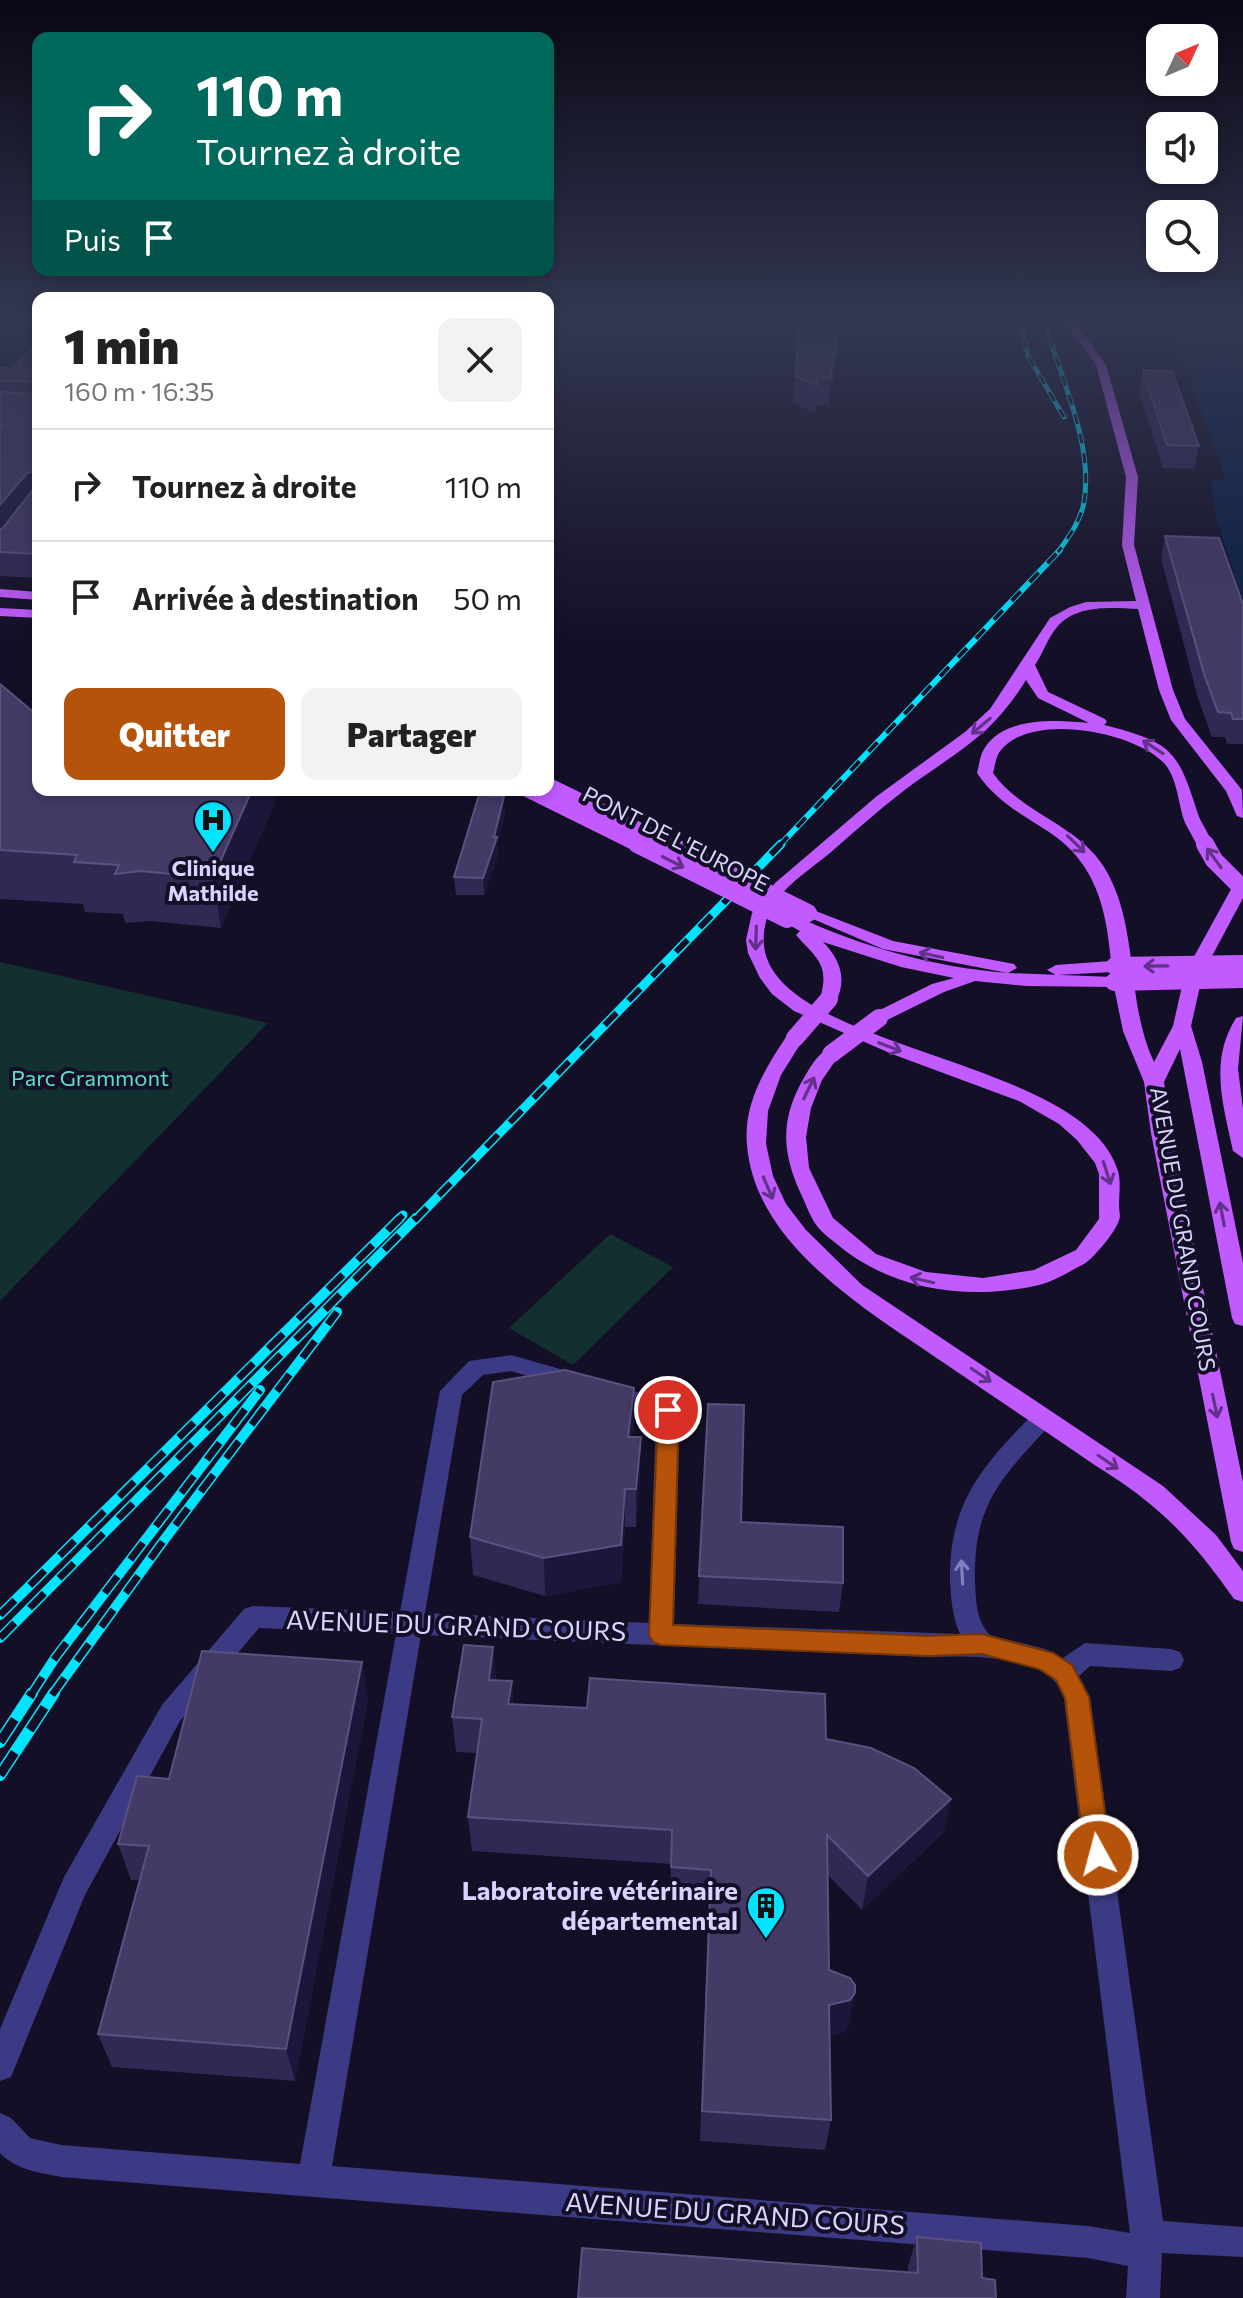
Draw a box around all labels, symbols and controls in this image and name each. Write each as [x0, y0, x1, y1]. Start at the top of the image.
north arrow [1146, 24, 1218, 96]
map controls [1146, 24, 1218, 272]
text: 110 m [196, 59, 343, 128]
icon: right [64, 64, 168, 168]
button: sound [1146, 112, 1218, 184]
text: Tournez à droite [196, 128, 461, 172]
button: search [1146, 200, 1218, 272]
icon: arrive [137, 216, 181, 260]
text: Puis [64, 220, 121, 257]
text: 1 min [64, 315, 179, 374]
button: close [438, 318, 522, 402]
text: 160 m · 16:35 [64, 375, 214, 406]
icon: right [64, 463, 108, 507]
text: Tournez à droite [132, 467, 356, 504]
text: 110 m [445, 467, 522, 504]
icon: arrive [64, 575, 108, 619]
text: Arrivée à destination [132, 579, 419, 616]
text: 50 m [453, 579, 522, 616]
button: Quitter [64, 688, 285, 780]
button: Partager [301, 688, 522, 780]
one-way arrow [971, 717, 992, 735]
one-way arrow [1142, 738, 1164, 755]
street label: PONT DE L'EUROPE [579, 780, 774, 897]
hospital icon: Clinique Mathilde [192, 799, 234, 854]
one-way arrow [1066, 835, 1086, 854]
one-way arrow [1205, 847, 1222, 869]
place label: Clinique Mathilde [167, 854, 259, 906]
one-way arrow [661, 856, 684, 871]
one-way arrow [748, 924, 764, 951]
one-way arrow [919, 947, 944, 962]
one-way arrow [1143, 958, 1170, 973]
one-way arrow [877, 1041, 902, 1055]
park label: Parc Grammont [11, 1064, 169, 1091]
one-way arrow [802, 1076, 817, 1100]
street label: AVENUE DU GRAND COURS [1145, 1085, 1222, 1373]
one-way arrow [1101, 1160, 1115, 1185]
one-way arrow [761, 1175, 776, 1200]
one-way arrow [1214, 1202, 1229, 1228]
one-way arrow [910, 1272, 935, 1287]
one-way arrow [969, 1368, 992, 1384]
pin [634, 1376, 702, 1444]
icon: arrive [646, 1388, 690, 1432]
one-way arrow [1208, 1393, 1223, 1418]
one-way arrow [1096, 1454, 1119, 1470]
one-way arrow [954, 1559, 969, 1586]
street label: AVENUE DU GRAND COURS [285, 1603, 627, 1646]
position arrow [1056, 1813, 1140, 1897]
place label: Laboratoire vétérinaire départemental [462, 1874, 738, 1935]
building icon: Laboratoire vétérinaire départemental [745, 1885, 787, 1940]
street label: AVENUE DU GRAND COURS [564, 2185, 906, 2240]

